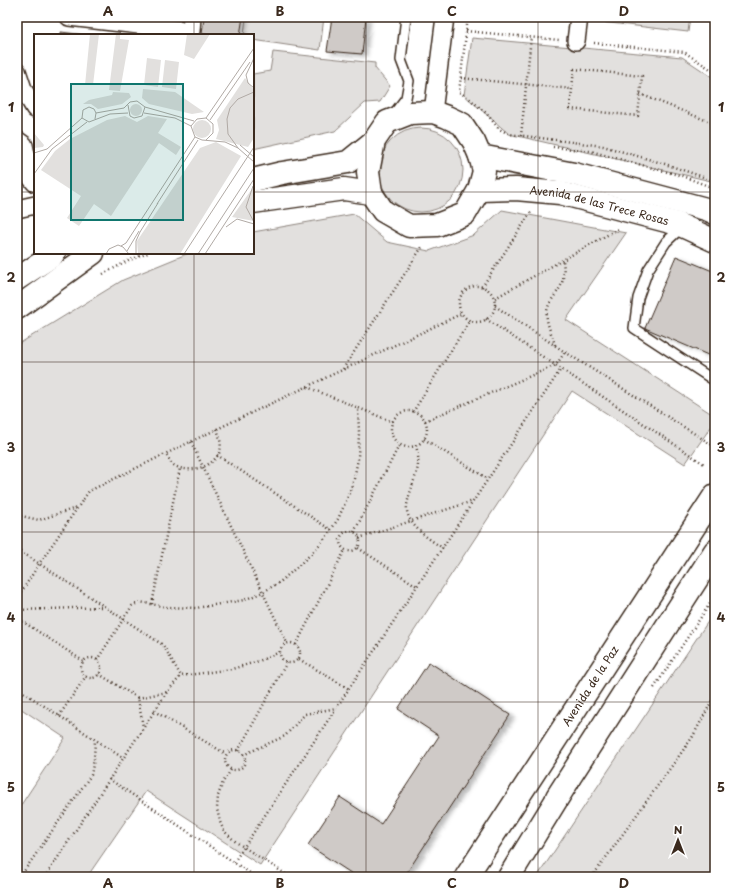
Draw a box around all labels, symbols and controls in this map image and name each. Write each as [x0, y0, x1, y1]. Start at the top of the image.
text: A [103, 1, 113, 20]
text: B [276, 1, 285, 20]
text: C [447, 1, 457, 20]
text: D [619, 1, 629, 20]
inset map [34, 34, 254, 254]
text: 1 [8, 97, 14, 116]
text: 1 [718, 97, 724, 116]
street label: Avenida de las Trece Rosas [529, 181, 671, 229]
text: 2 [6, 267, 16, 286]
text: 2 [716, 267, 726, 286]
text: 3 [7, 437, 16, 456]
text: 3 [717, 437, 726, 456]
text: 4 [7, 607, 16, 626]
text: 4 [717, 607, 726, 626]
street label: Avenida de la Paz [558, 642, 623, 729]
text: 5 [7, 777, 15, 796]
text: 5 [717, 777, 725, 796]
north arrow [658, 820, 698, 860]
text: N [674, 821, 683, 838]
text: A [103, 873, 113, 892]
text: B [276, 873, 285, 892]
text: C [447, 873, 457, 892]
text: D [619, 873, 629, 892]

